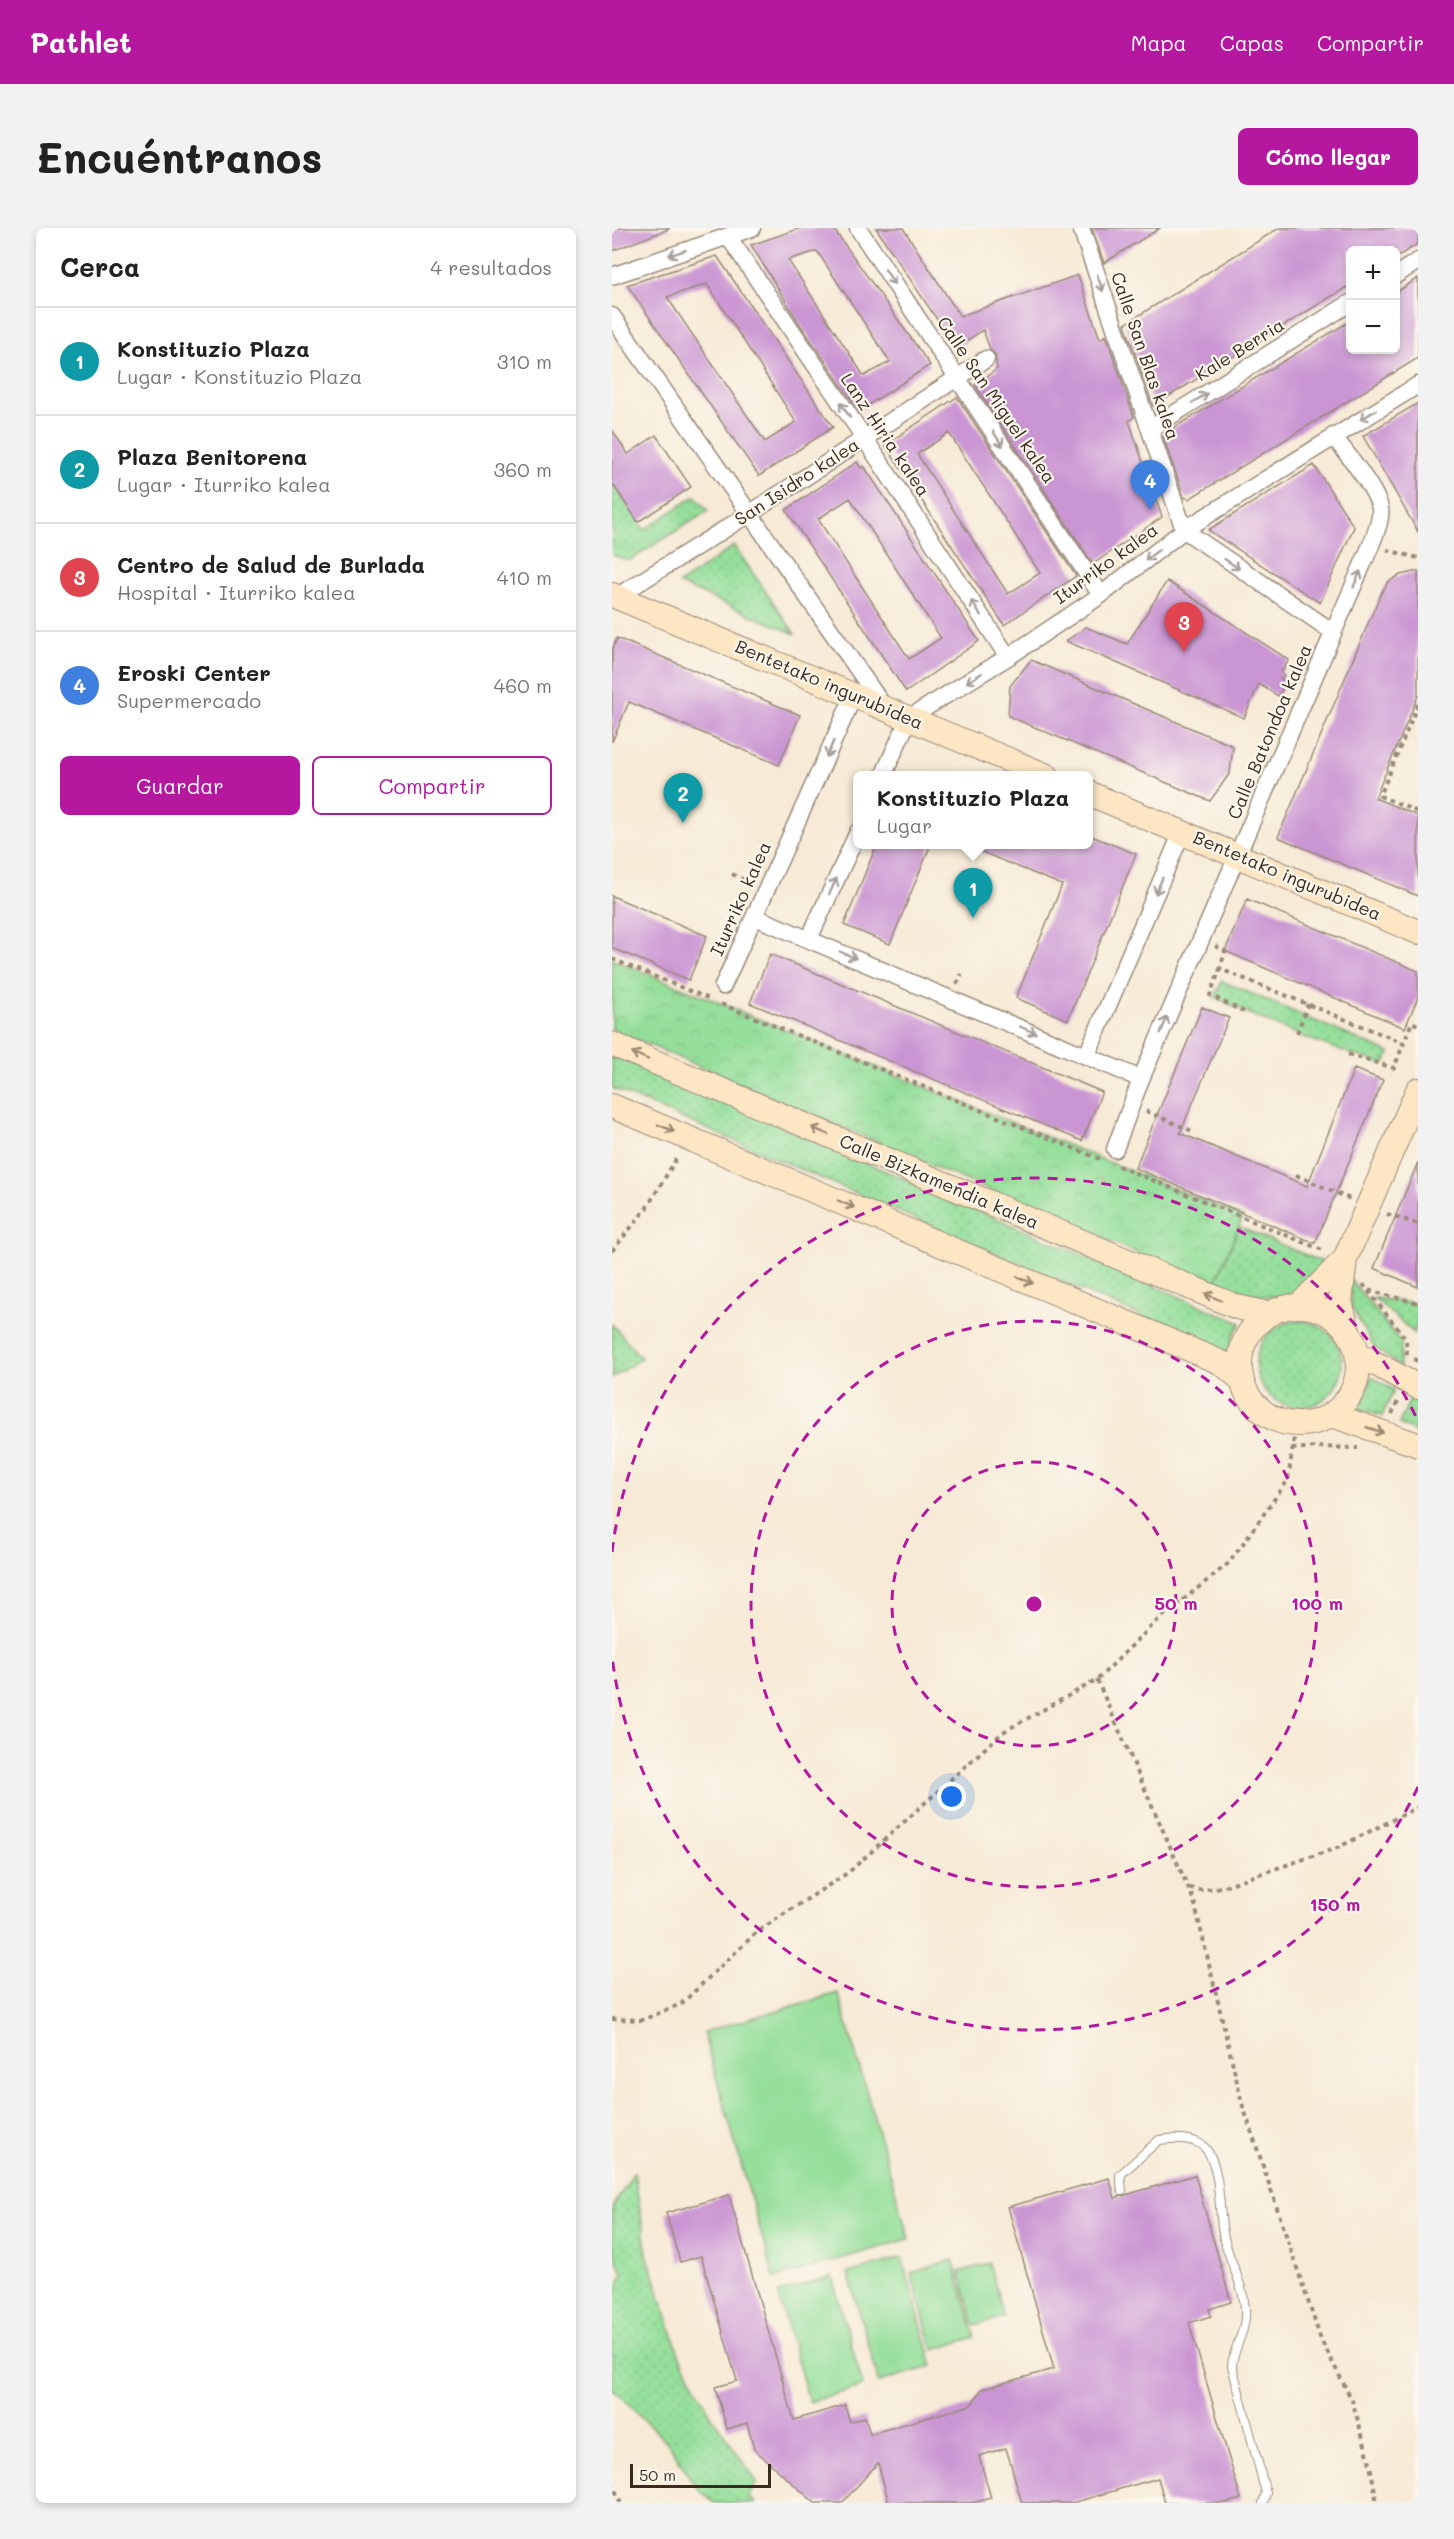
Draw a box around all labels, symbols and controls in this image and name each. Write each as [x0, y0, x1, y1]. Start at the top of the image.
text: Pathlet [30, 24, 132, 60]
text: Mapa [1131, 29, 1187, 56]
text: Capas [1220, 29, 1284, 56]
text: Compartir [1317, 29, 1424, 56]
button: Cómo llegar [1238, 128, 1418, 185]
text: Encuéntranos [36, 129, 322, 184]
map controls [1346, 246, 1400, 354]
button: + [1346, 246, 1400, 300]
one-way arrow [668, 249, 687, 260]
text: Cerca [60, 250, 140, 284]
text: 4 resultados [430, 254, 552, 280]
one-way arrow [884, 268, 896, 284]
street label: Calle San Blas kalea [1106, 268, 1186, 443]
one-way arrow [1095, 273, 1106, 292]
button: − [1346, 300, 1400, 354]
street label: Calle San Miguel kalea [932, 311, 1062, 488]
street label: Kale Berria [1190, 312, 1289, 386]
text: Konstituzio Plaza [117, 334, 310, 363]
text: 1 [75, 348, 84, 374]
text: 310 m [497, 348, 552, 374]
text: Lugar · Konstituzio Plaza [117, 363, 362, 389]
street label: Lanz Hiria kalea [836, 368, 936, 501]
one-way arrow [1191, 391, 1208, 403]
one-way arrow [839, 402, 851, 419]
one-way arrow [1360, 409, 1377, 421]
one-way arrow [992, 430, 1004, 447]
street label: San Isidro kalea [730, 432, 863, 530]
text: Plaza Benitorena [117, 442, 307, 471]
text: 2 [74, 456, 85, 482]
text: 360 m [494, 456, 552, 482]
pin: 4 [1130, 460, 1170, 510]
text: Lugar · Iturriko kalea [117, 471, 331, 497]
street label: Iturriko kalea [1049, 517, 1162, 609]
one-way arrow [1144, 549, 1160, 562]
text: Centro de Salud de Burlada [117, 550, 425, 579]
one-way arrow [1223, 558, 1240, 570]
text: 3 [74, 564, 86, 590]
text: 410 m [497, 564, 552, 590]
one-way arrow [1351, 570, 1363, 588]
text: Hospital · Iturriko kalea [117, 579, 356, 605]
one-way arrow [970, 600, 982, 617]
pin: 3 [1164, 602, 1204, 652]
street label: Bentetako ingurubidea [732, 634, 927, 735]
street label: Calle Batondoa kalea [1221, 641, 1317, 823]
text: Eroski Center [117, 658, 271, 687]
text: 4 [73, 672, 86, 698]
text: 460 m [494, 672, 552, 698]
one-way arrow [966, 672, 983, 684]
text: Supermercado [117, 687, 261, 713]
one-way arrow [824, 739, 835, 757]
button: Guardar [60, 756, 300, 815]
button: Compartir [312, 756, 552, 815]
popup [853, 771, 1093, 849]
pin: 2 [664, 774, 702, 823]
text: Konstituzio Plaza [877, 783, 1069, 812]
text: Lugar [877, 812, 932, 838]
street label: Bentetako ingurubidea [1190, 825, 1385, 926]
street label: Iturriko kalea [704, 838, 776, 960]
pin: 1 [954, 868, 992, 918]
one-way arrow [1153, 876, 1164, 894]
one-way arrow [829, 877, 840, 895]
one-way arrow [838, 950, 856, 961]
one-way arrow [1159, 1016, 1170, 1035]
one-way arrow [1018, 1025, 1036, 1036]
one-way arrow [632, 1050, 650, 1061]
one-way arrow [656, 1123, 675, 1134]
one-way arrow [811, 1125, 829, 1136]
street label: Calle Bizkamendia kalea [836, 1128, 1043, 1234]
one-way arrow [836, 1199, 854, 1210]
one-way arrow [1016, 1275, 1034, 1286]
one-way arrow [1204, 1291, 1222, 1302]
one-way arrow [1365, 1426, 1384, 1437]
text: 50 m [1155, 1591, 1197, 1615]
text: 100 m [1291, 1591, 1343, 1615]
centre of rings [1024, 1594, 1044, 1614]
your location [937, 1782, 966, 1811]
text: 150 m [1310, 1892, 1360, 1916]
scale bar [630, 2461, 771, 2488]
text: 50 m [639, 2464, 676, 2485]

